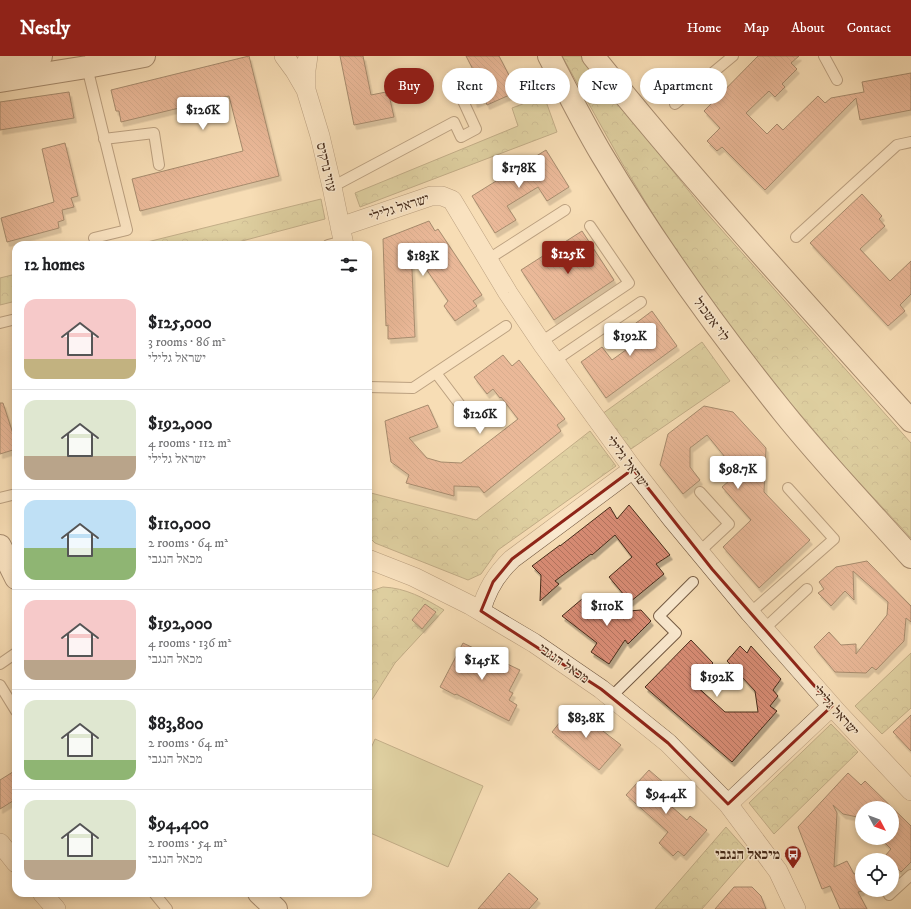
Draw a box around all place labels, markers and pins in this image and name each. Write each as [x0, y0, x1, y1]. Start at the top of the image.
pin: $126K [175, 97, 231, 131]
pin: $178K [491, 155, 547, 189]
pin: $125K [540, 241, 596, 275]
pin: $183K [395, 243, 451, 277]
pin: $192K [602, 323, 658, 357]
pin: $126K [452, 401, 508, 435]
pin: $98.7K [705, 456, 771, 490]
pin: $110K [579, 593, 635, 627]
pin: $145K [454, 647, 510, 681]
pin: $192K [689, 664, 745, 698]
pin: $83.8K [553, 705, 619, 739]
pin: $94.4K [633, 781, 699, 815]
bus stop icon: מיכאל הנגבי [783, 844, 803, 869]
place label: מיכאל הנגבי [715, 846, 780, 864]

